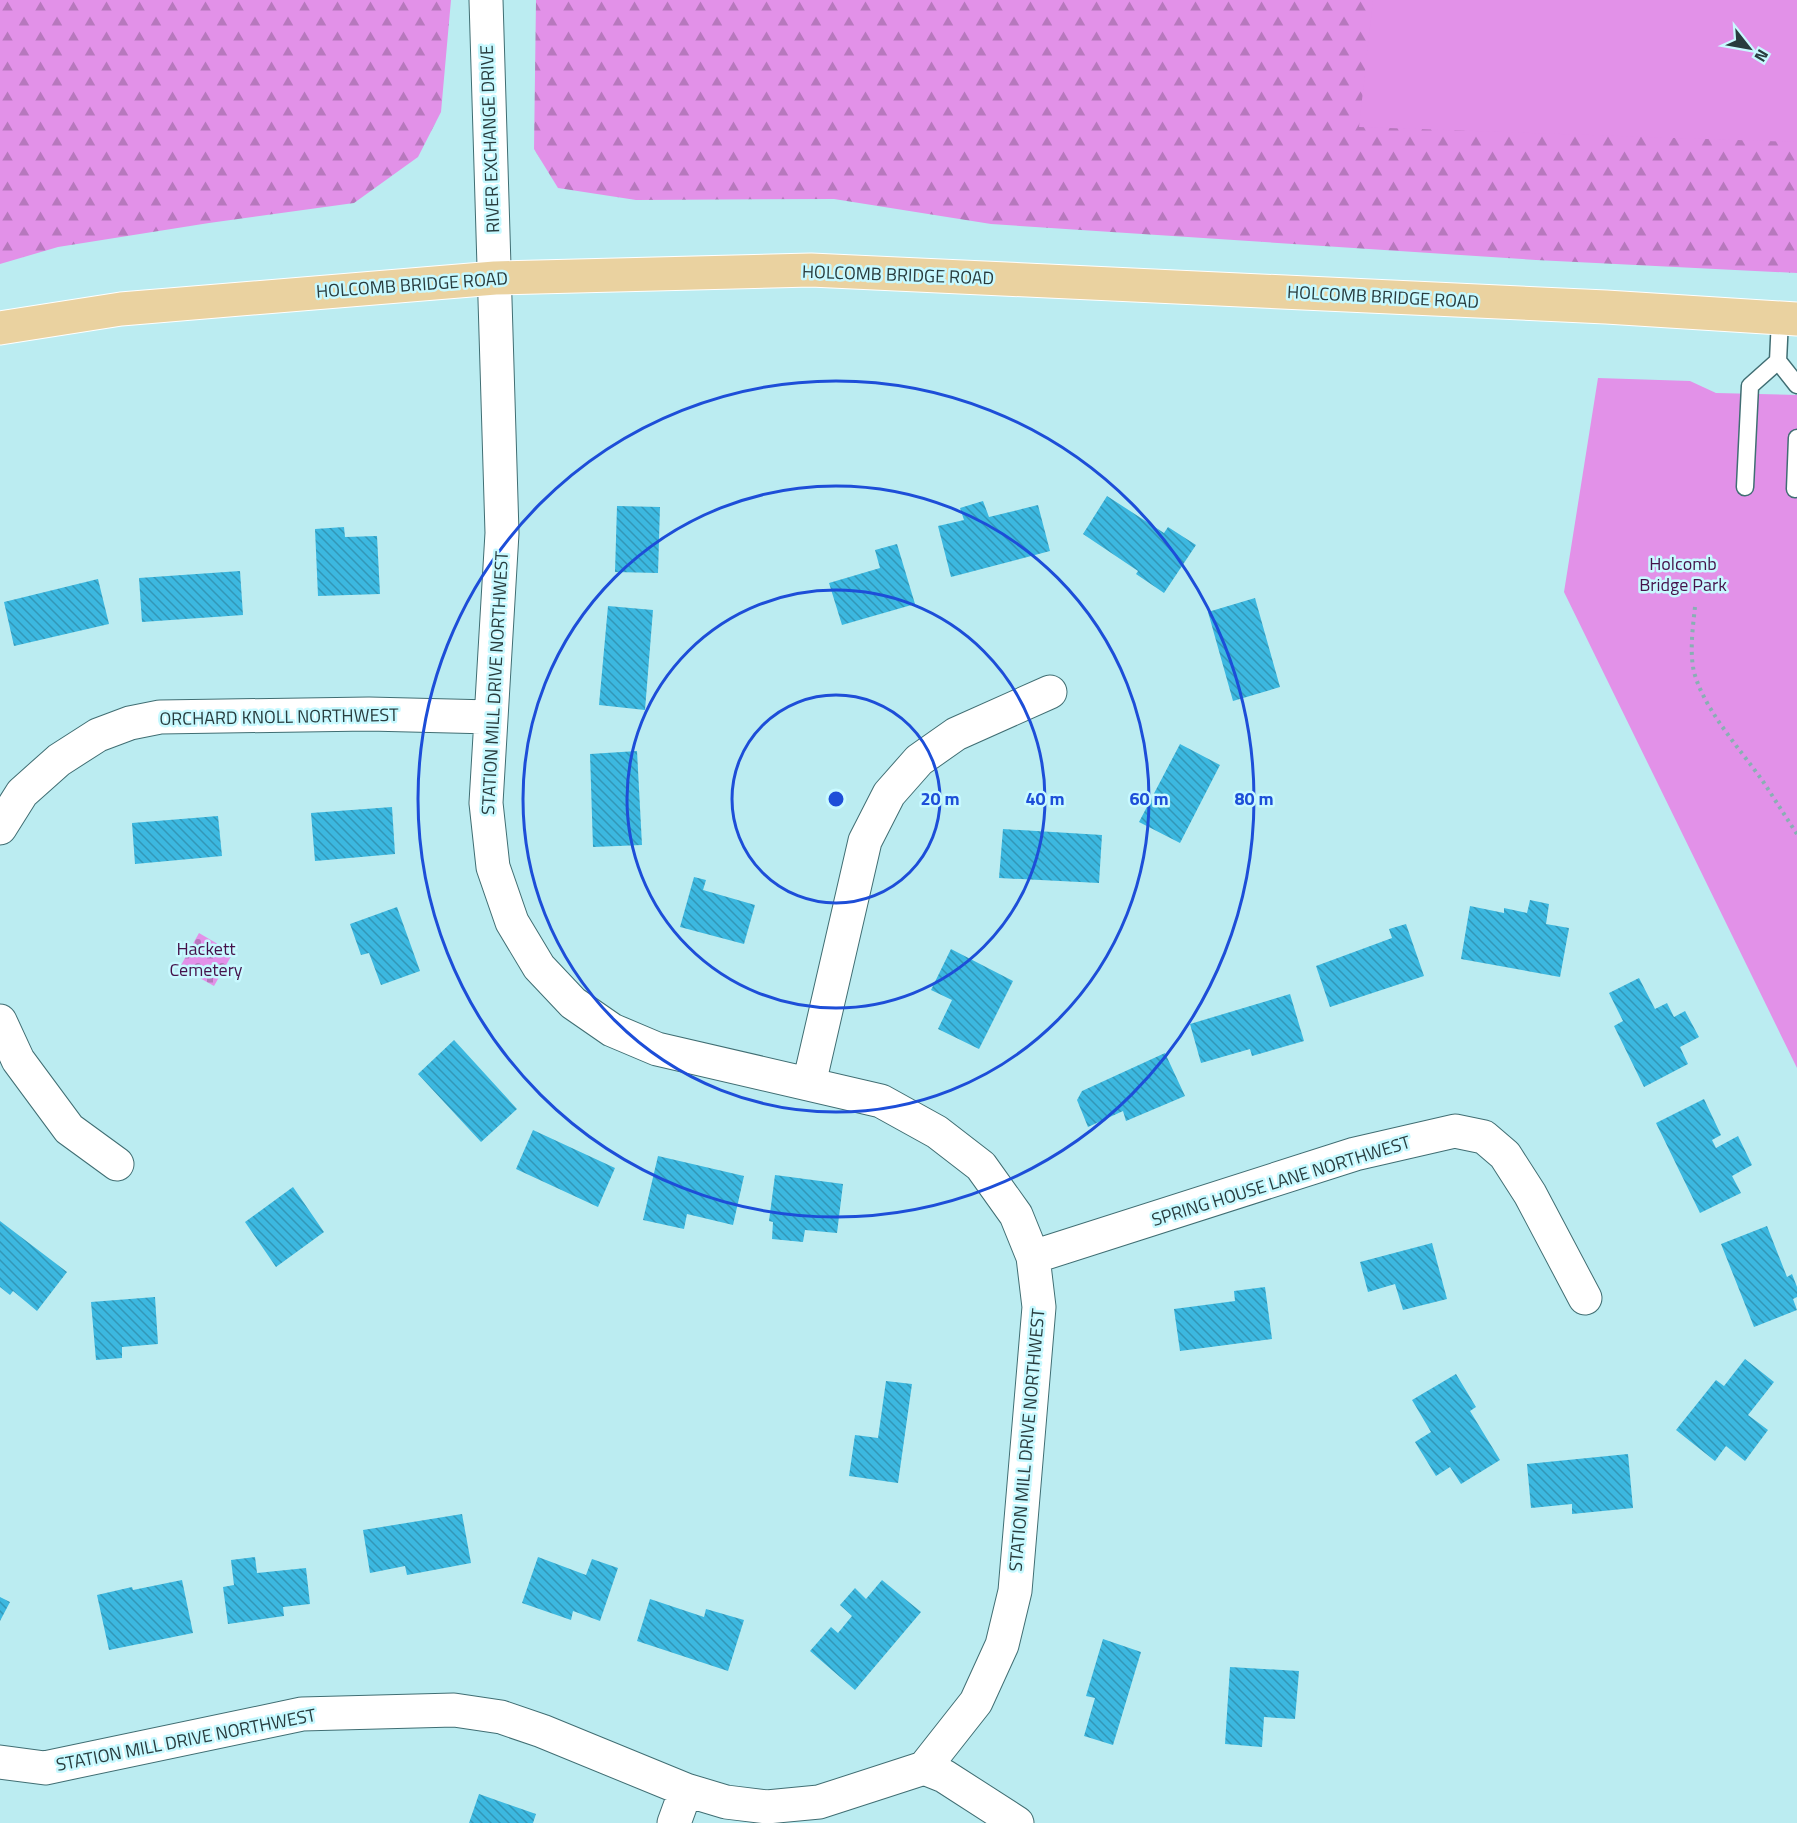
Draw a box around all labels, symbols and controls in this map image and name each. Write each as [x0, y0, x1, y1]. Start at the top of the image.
north arrow [1719, 18, 1779, 78]
street label: RIVER EXCHANGE DRIVE [473, 45, 506, 233]
text: N [1749, 45, 1775, 67]
street label: HOLCOMB BRIDGE ROAD [801, 258, 995, 291]
street label: HOLCOMB BRIDGE ROAD [315, 264, 509, 305]
street label: HOLCOMB BRIDGE ROAD [1286, 278, 1480, 315]
street label: STATION MILL DRIVE NORTHWEST [474, 550, 515, 816]
park label: Holcomb Bridge Park [1639, 550, 1727, 598]
street label: ORCHARD KNOLL NORTHWEST [159, 701, 399, 732]
text: 20 m [920, 785, 960, 812]
text: 40 m [1025, 785, 1065, 812]
text: 60 m [1129, 785, 1169, 812]
text: 80 m [1234, 785, 1274, 812]
centre of rings [826, 789, 846, 809]
park label: Hackett Cemetery [169, 935, 243, 983]
street label: SPRING HOUSE LANE NORTHWEST [1148, 1128, 1414, 1233]
street label: STATION MILL DRIVE NORTHWEST [1002, 1307, 1052, 1573]
street label: STATION MILL DRIVE NORTHWEST [54, 1701, 319, 1778]

